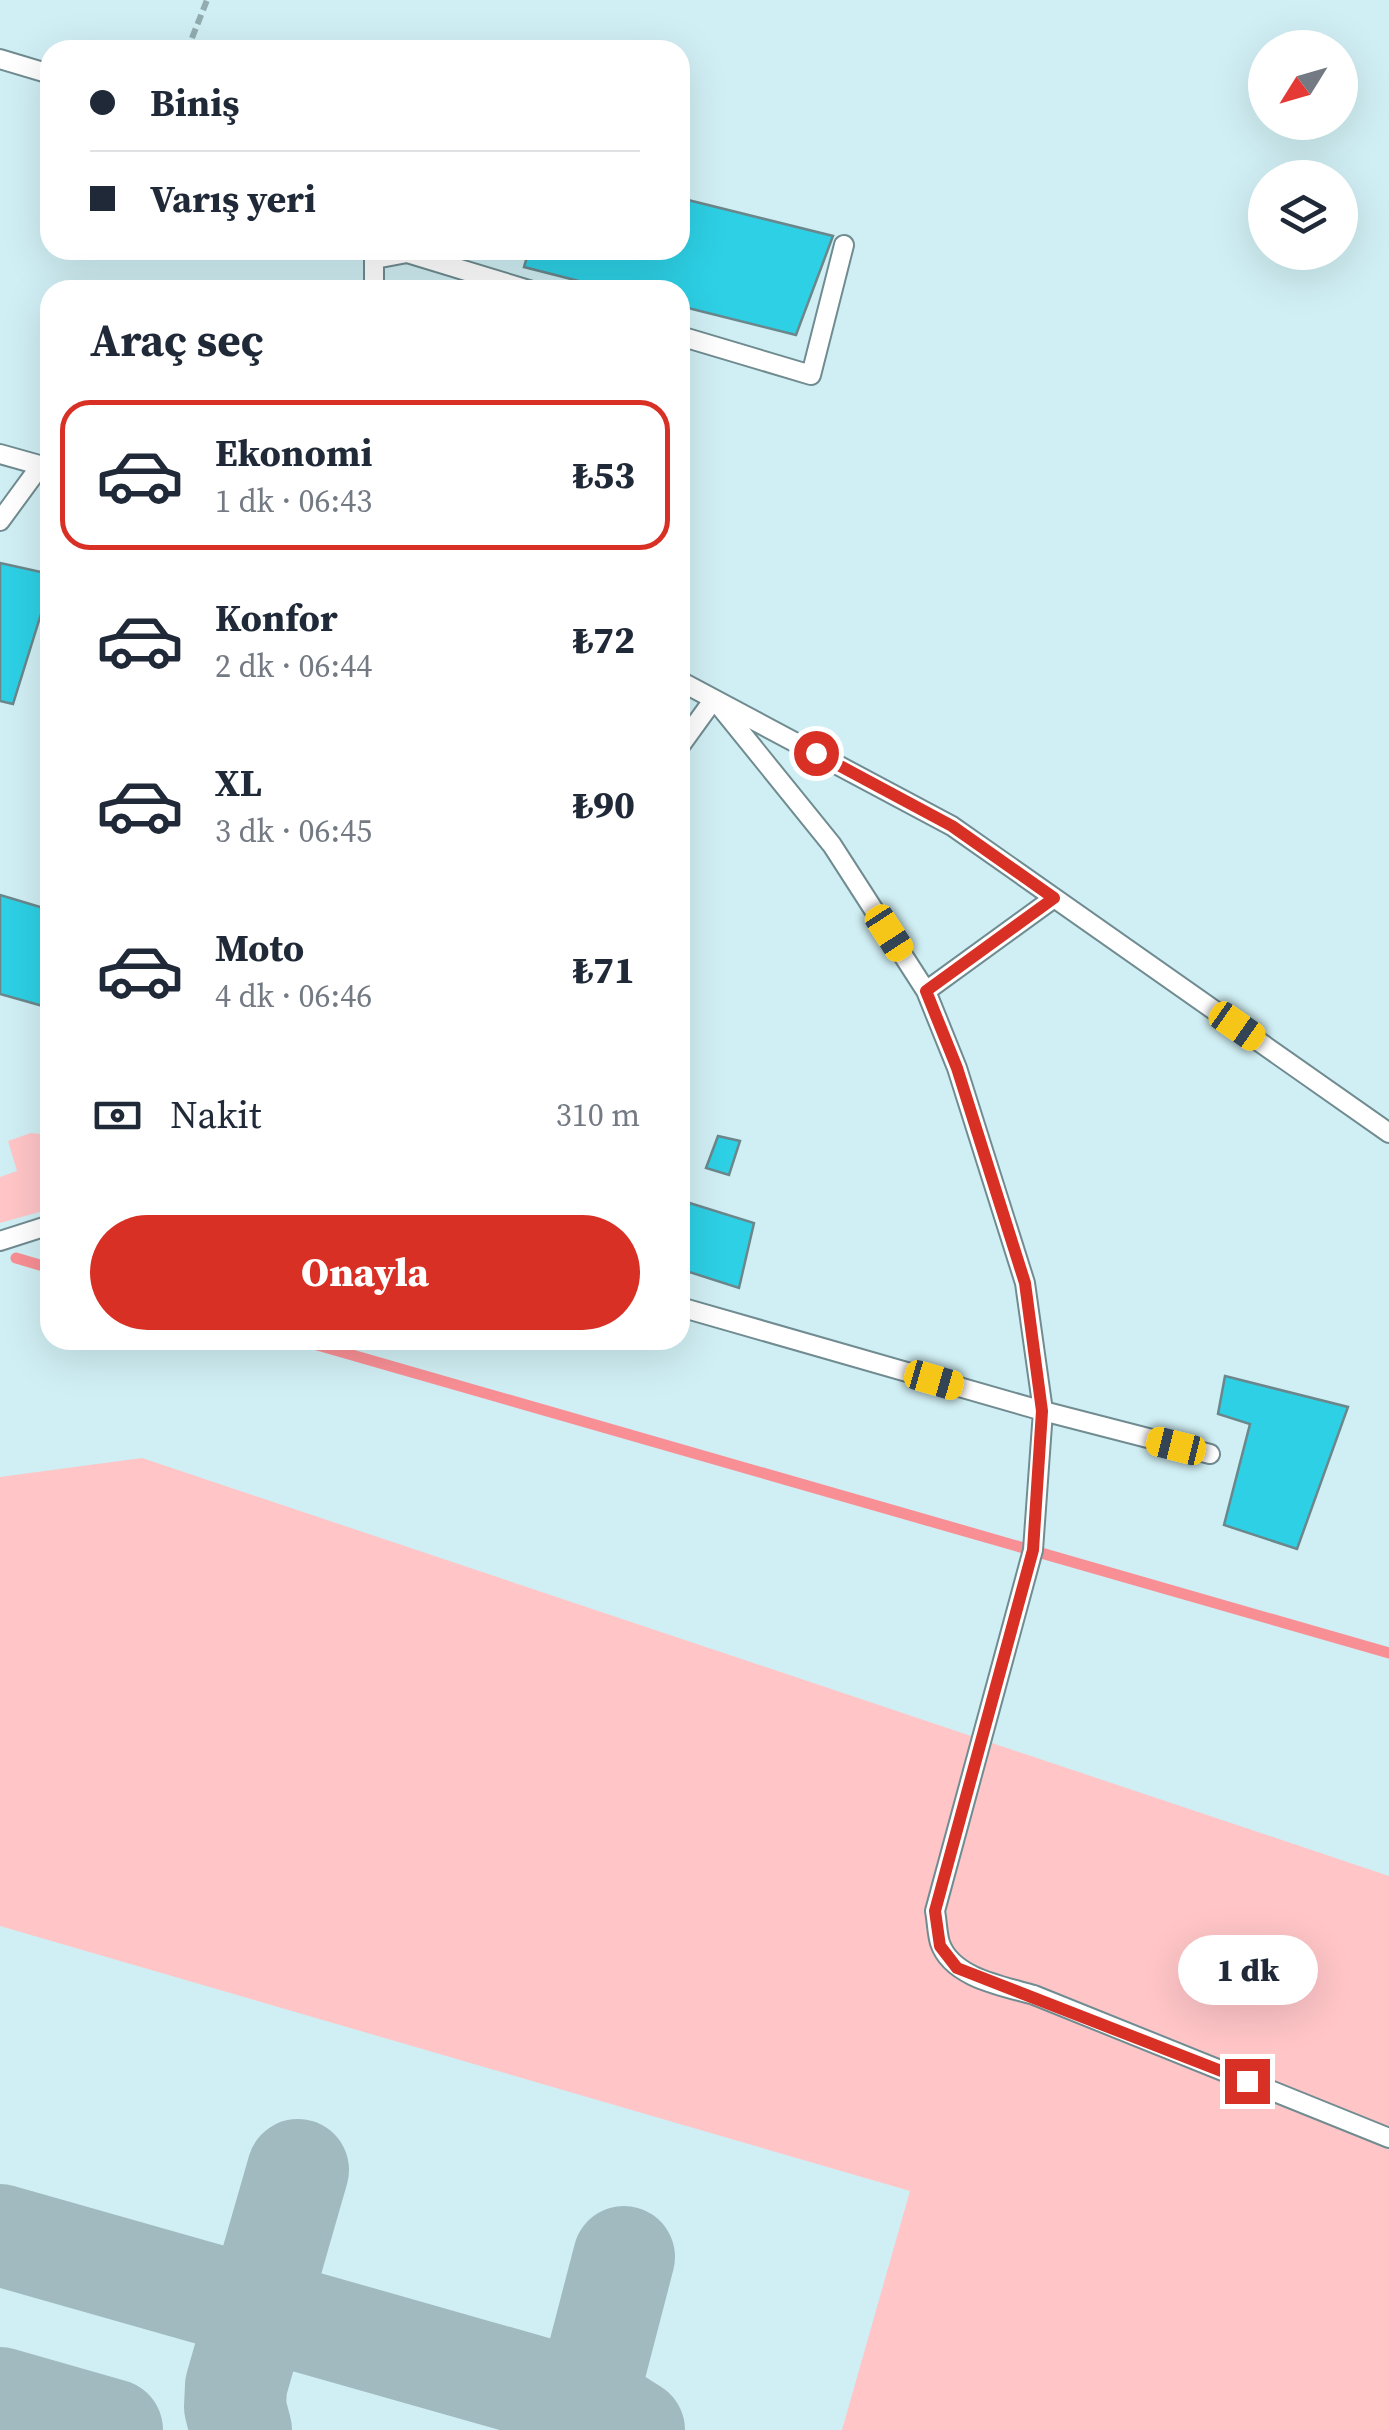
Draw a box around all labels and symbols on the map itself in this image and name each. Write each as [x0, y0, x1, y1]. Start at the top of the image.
north arrow [1248, 30, 1358, 140]
route start [794, 731, 839, 776]
car [860, 900, 918, 966]
car [1204, 997, 1270, 1055]
car [901, 1357, 967, 1403]
car [1143, 1424, 1209, 1468]
callout: 1 dk [1177, 1936, 1317, 2006]
route end [1225, 2059, 1270, 2104]

